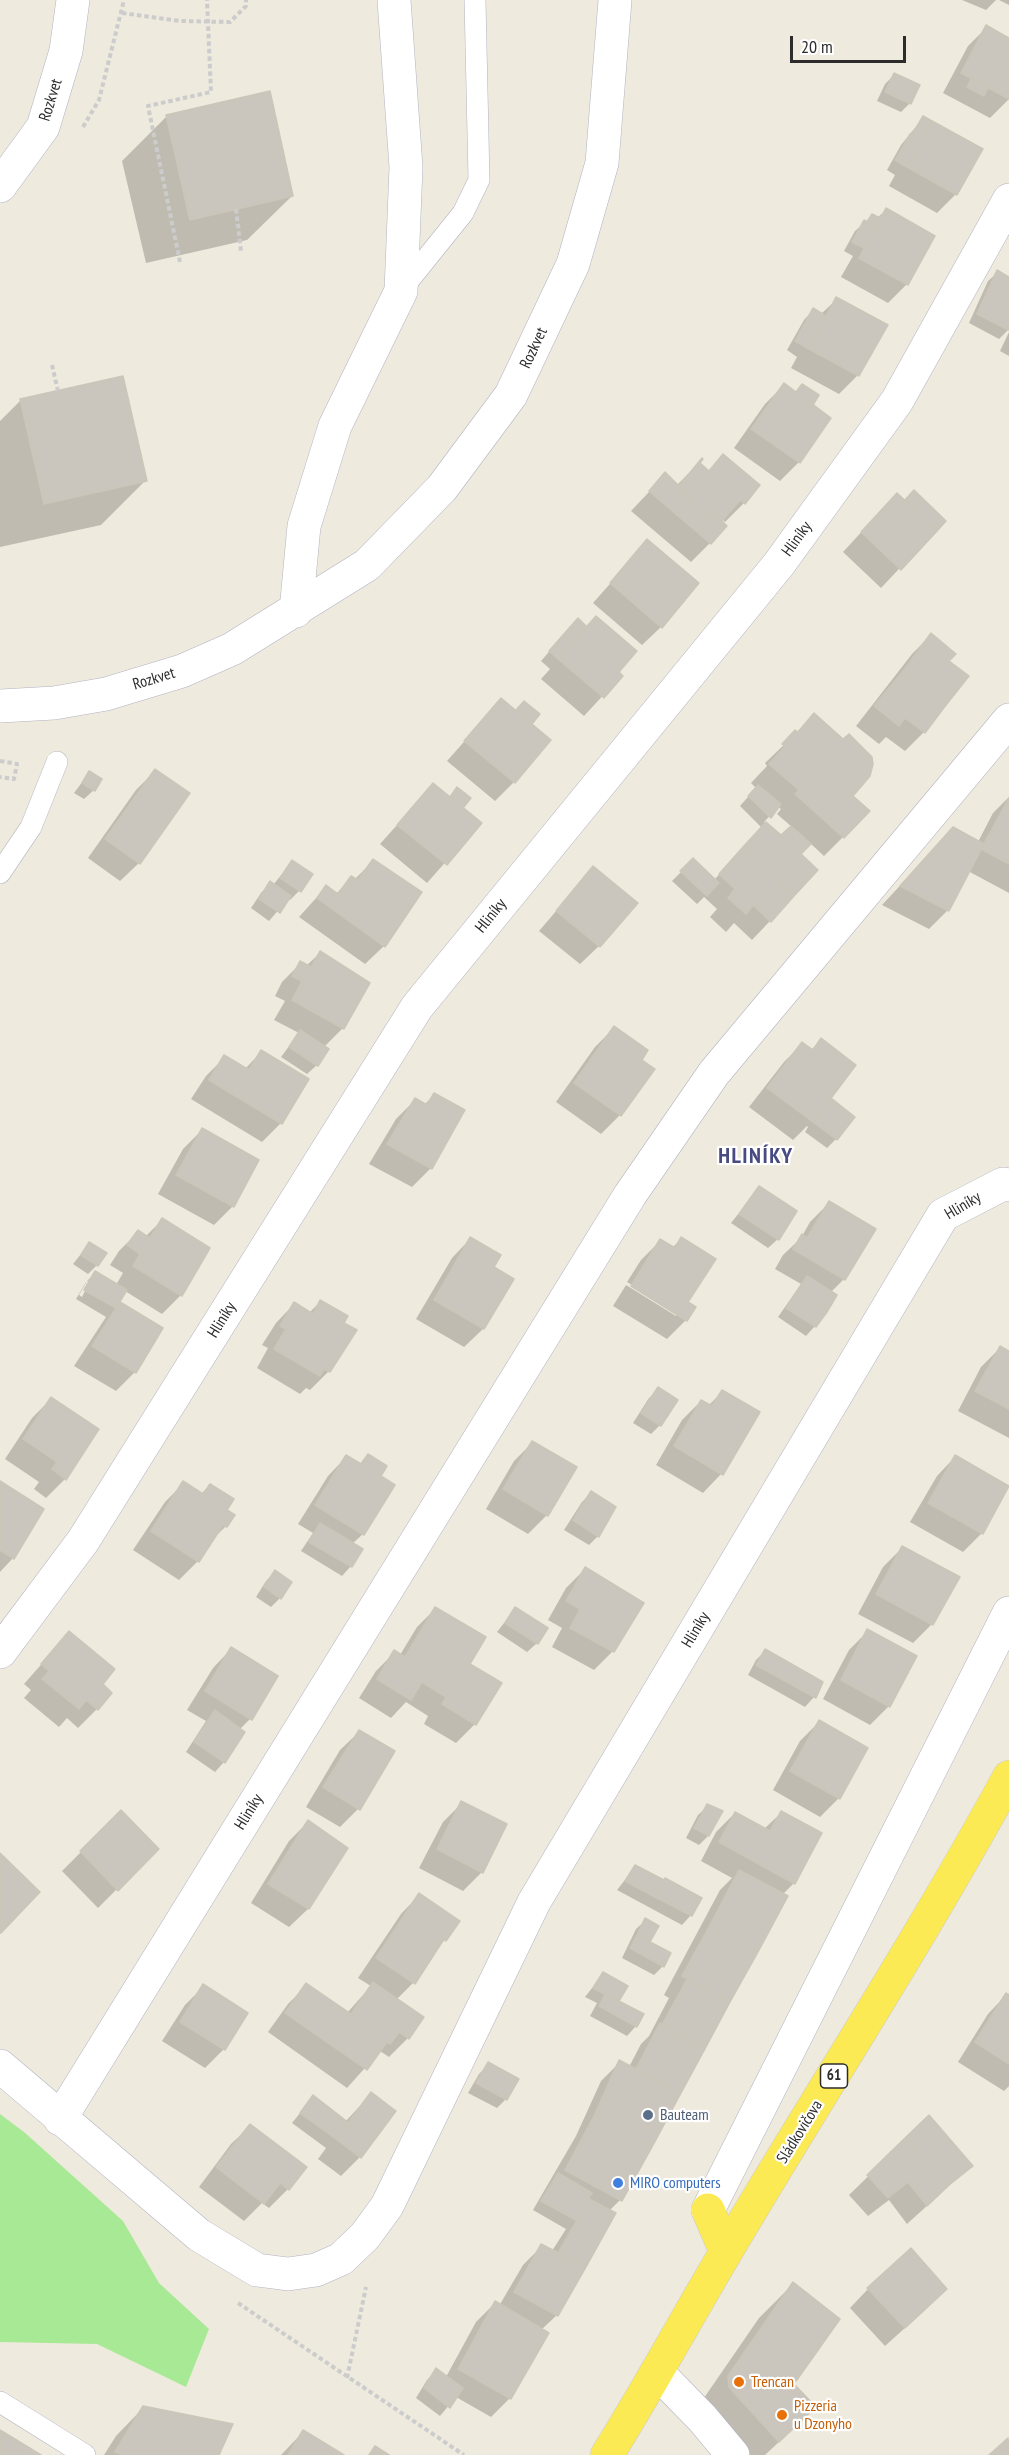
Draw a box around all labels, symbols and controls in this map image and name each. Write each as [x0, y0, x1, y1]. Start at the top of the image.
scale bar [793, 24, 908, 62]
text: 20 m [801, 35, 833, 58]
street label: Rozkvet [36, 77, 66, 123]
street label: Rozkvet [516, 324, 552, 372]
street label: Hliníky [778, 518, 816, 560]
street label: Rozkvet [131, 664, 177, 694]
street label: Hliníky [471, 895, 511, 937]
district label: HLINÍKY [718, 1144, 794, 1170]
street label: Hliníky [942, 1188, 984, 1224]
street label: Hliníky [204, 1299, 240, 1341]
street label: Hliníky [678, 1609, 714, 1651]
street label: Hliníky [231, 1791, 267, 1833]
road number: 61 [820, 2064, 848, 2088]
street label: Sládkovičova [773, 2097, 827, 2167]
place label: Bauteam [660, 2105, 709, 2125]
marker: Bauteam [641, 2108, 655, 2122]
place label: MIRO computers [630, 2173, 721, 2193]
marker: MIRO computers [611, 2176, 625, 2190]
place label: Trencan [751, 2372, 794, 2392]
marker: Trencan [732, 2375, 746, 2389]
place label: Pizzeria u Dzonyho [794, 2396, 852, 2434]
marker: Pizzeria u Dzonyho [775, 2408, 789, 2422]

